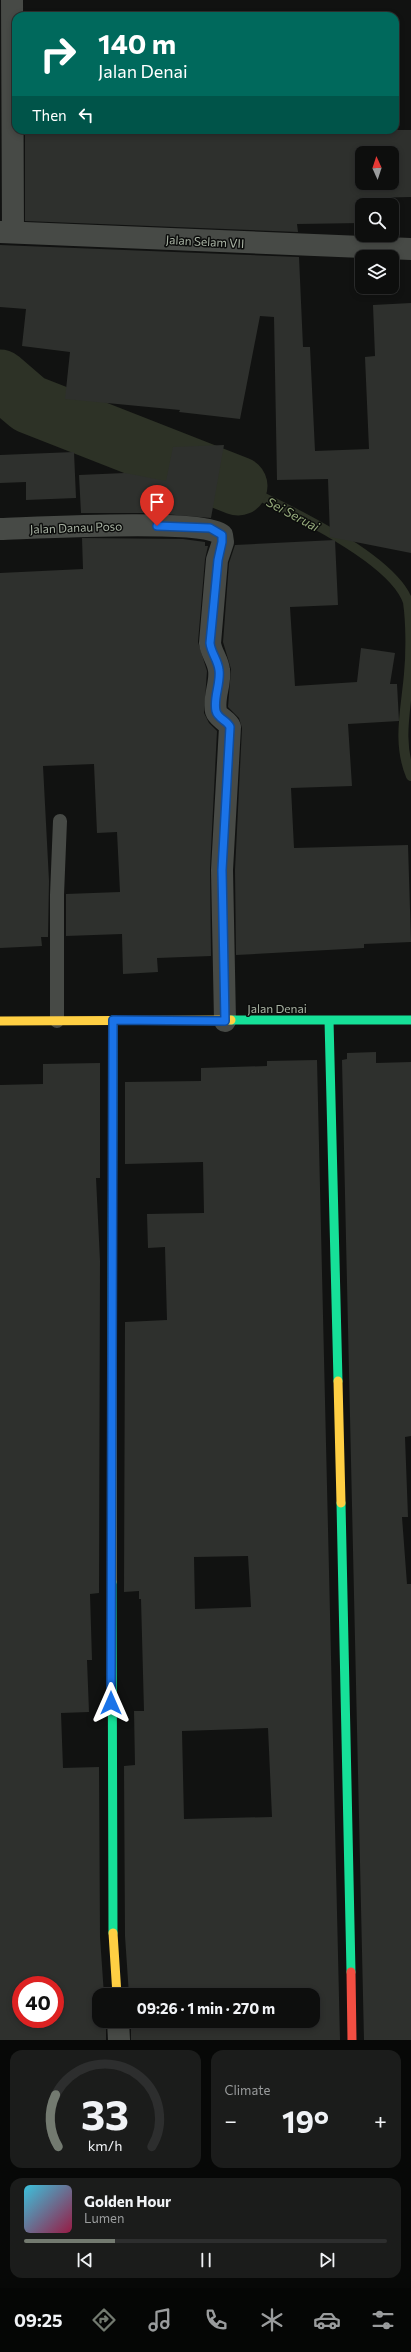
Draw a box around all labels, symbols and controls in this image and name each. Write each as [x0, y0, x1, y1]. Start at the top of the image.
text: 140 m [98, 26, 176, 60]
icon: right [32, 28, 84, 80]
text: Jalan Denai [98, 60, 188, 82]
icon: left [75, 104, 97, 126]
text: Then [32, 106, 67, 124]
north arrow [355, 146, 399, 190]
map controls [355, 146, 399, 294]
button: search [355, 198, 399, 242]
street label: Jalan Selam VII [165, 232, 245, 251]
button: layers [355, 250, 399, 294]
pin [140, 485, 174, 526]
icon: arrive [146, 491, 168, 513]
water label: Sei Seruai [264, 493, 323, 535]
street label: Jalan Danau Poso [30, 518, 123, 537]
street label: Jalan Denai [247, 1001, 307, 1016]
position arrow [90, 1682, 132, 1724]
speed limit sign: 40 [12, 1976, 64, 2028]
text: 09:26 · 1 min · 270 m [137, 1999, 275, 2017]
text: Climate [225, 2082, 270, 2098]
text: 33 [81, 2088, 129, 2139]
text: 19° [282, 2102, 329, 2139]
text: − [225, 2107, 237, 2134]
text: + [374, 2107, 387, 2134]
text: km/h [88, 2136, 123, 2154]
text: Golden Hour [84, 2192, 171, 2210]
text: Lumen [84, 2210, 124, 2226]
icon: previous [74, 2249, 96, 2271]
icon: pause [195, 2249, 217, 2271]
icon: next [316, 2249, 338, 2271]
icon: directions [90, 2306, 118, 2334]
icon: music [146, 2306, 174, 2334]
icon: phone [202, 2306, 230, 2334]
icon: climate [258, 2306, 286, 2334]
icon: car [313, 2306, 341, 2334]
icon: filters [369, 2306, 397, 2334]
text: 09:25 [14, 2309, 62, 2331]

